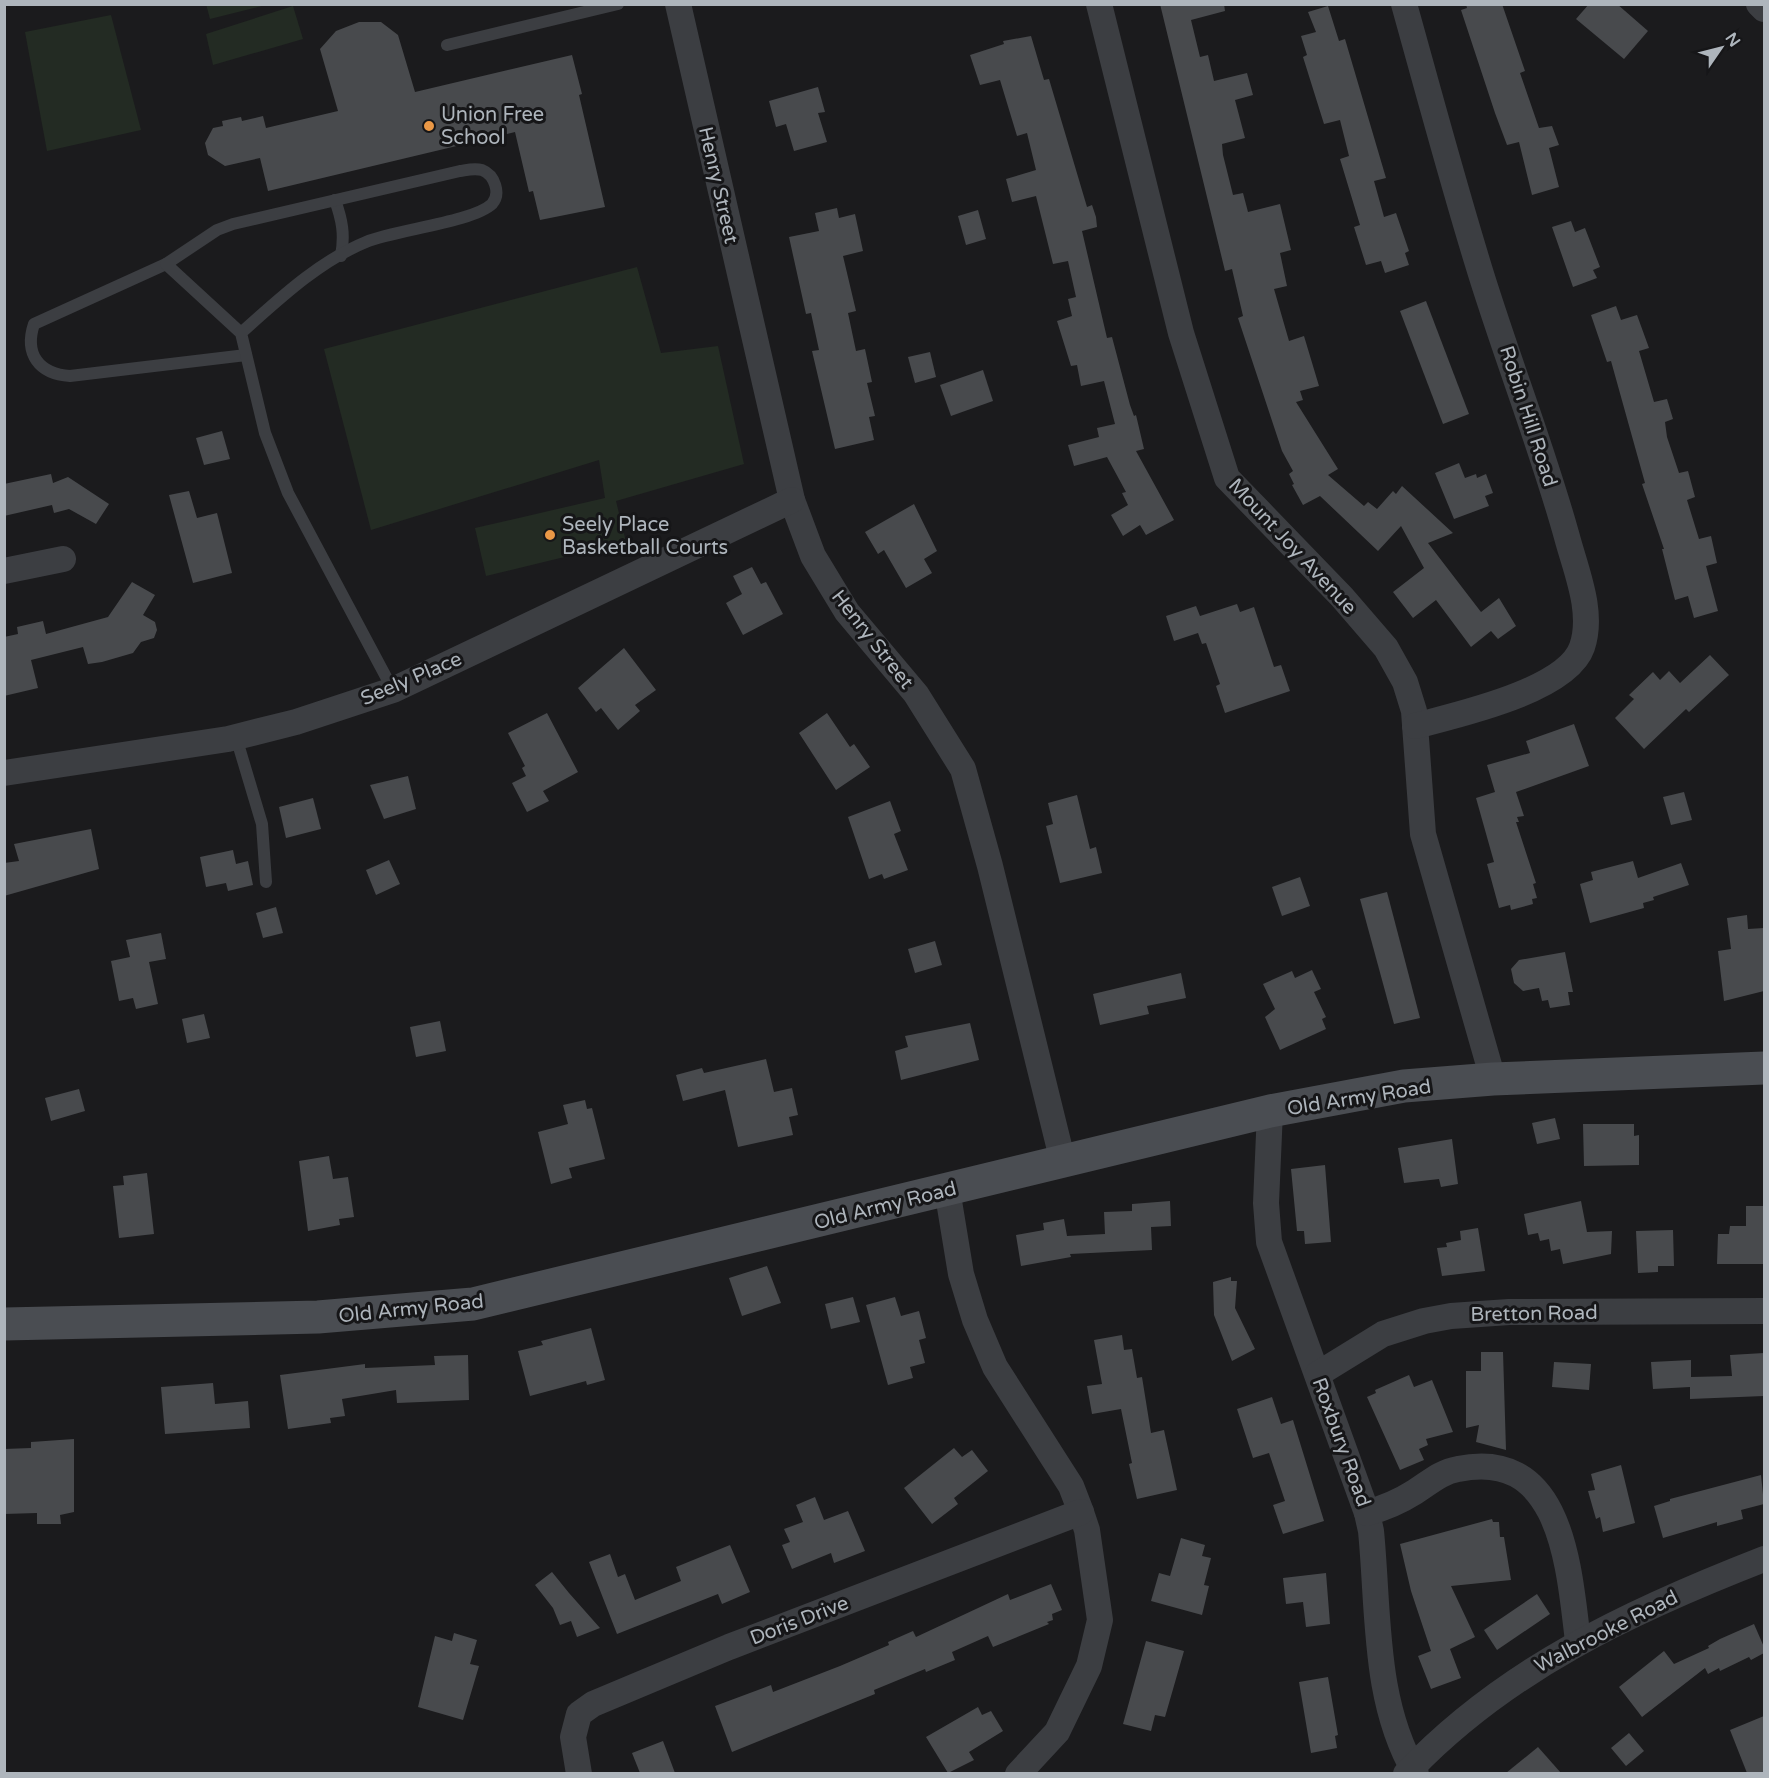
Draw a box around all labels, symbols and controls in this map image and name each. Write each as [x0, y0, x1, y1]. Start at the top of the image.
north arrow [1691, 18, 1751, 78]
text: N [1721, 29, 1744, 51]
place label: Union Free School [441, 103, 544, 150]
marker: Union Free School [422, 119, 436, 133]
street label: Henry Street [693, 125, 743, 246]
street label: Robin Hill Road [1494, 343, 1562, 490]
street label: Mount Joy Avenue [1223, 474, 1361, 620]
place label: Seely Place Basketball Courts [562, 513, 728, 560]
marker: Seely Place Basketball Courts [543, 528, 557, 542]
street label: Henry Street [826, 585, 919, 694]
street label: Seely Place [357, 647, 465, 711]
street label: Old Army Road [1285, 1075, 1433, 1121]
street label: Old Army Road [812, 1177, 959, 1235]
street label: Old Army Road [337, 1289, 485, 1329]
street label: Bretton Road [1470, 1301, 1598, 1327]
street label: Roxbury Road [1307, 1375, 1376, 1510]
street label: Walbrooke Road [1531, 1585, 1682, 1678]
street label: Doris Drive [747, 1591, 852, 1651]

